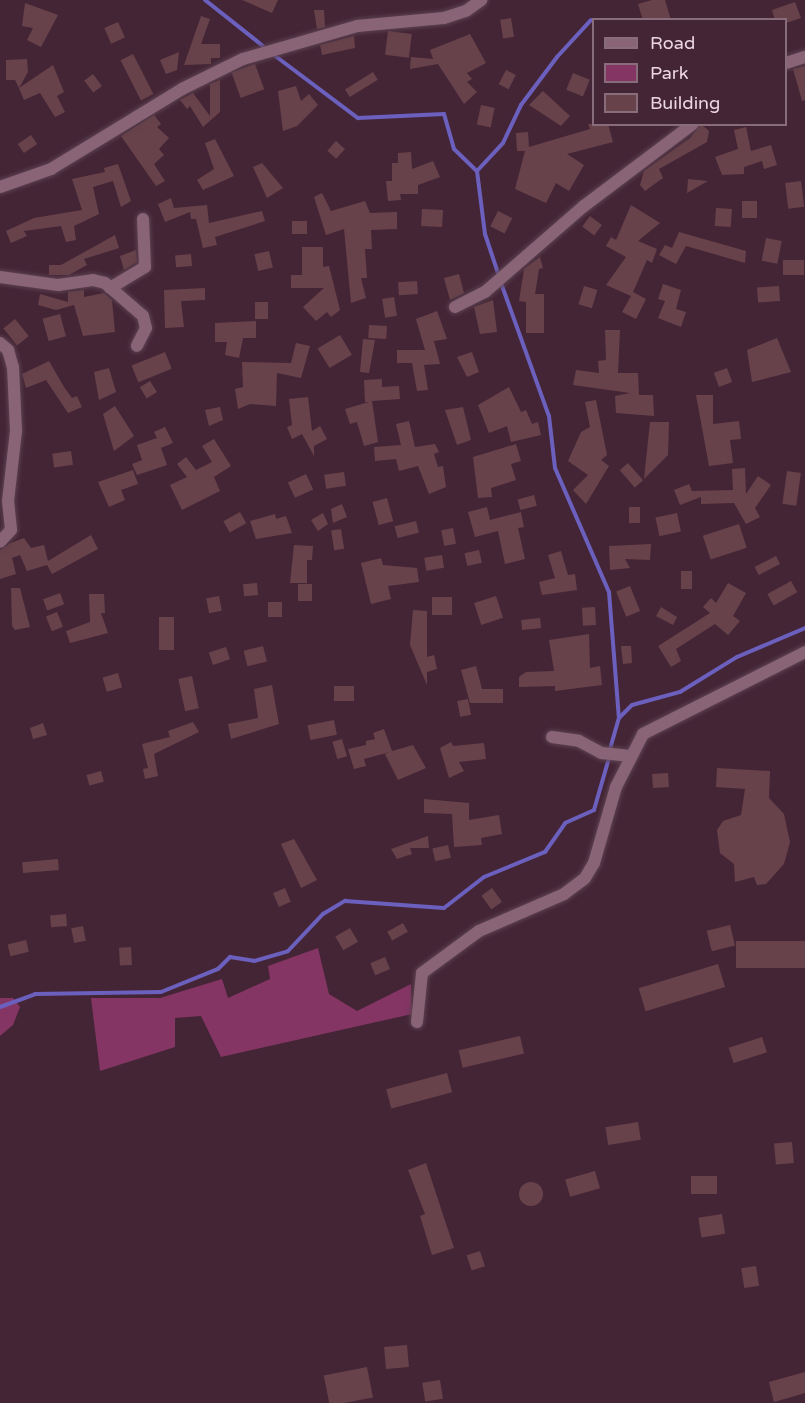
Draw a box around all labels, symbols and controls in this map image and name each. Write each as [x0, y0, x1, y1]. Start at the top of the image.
legend [592, 18, 787, 126]
text: Road [650, 32, 695, 54]
text: Park [650, 62, 688, 84]
text: Building [650, 92, 720, 114]

